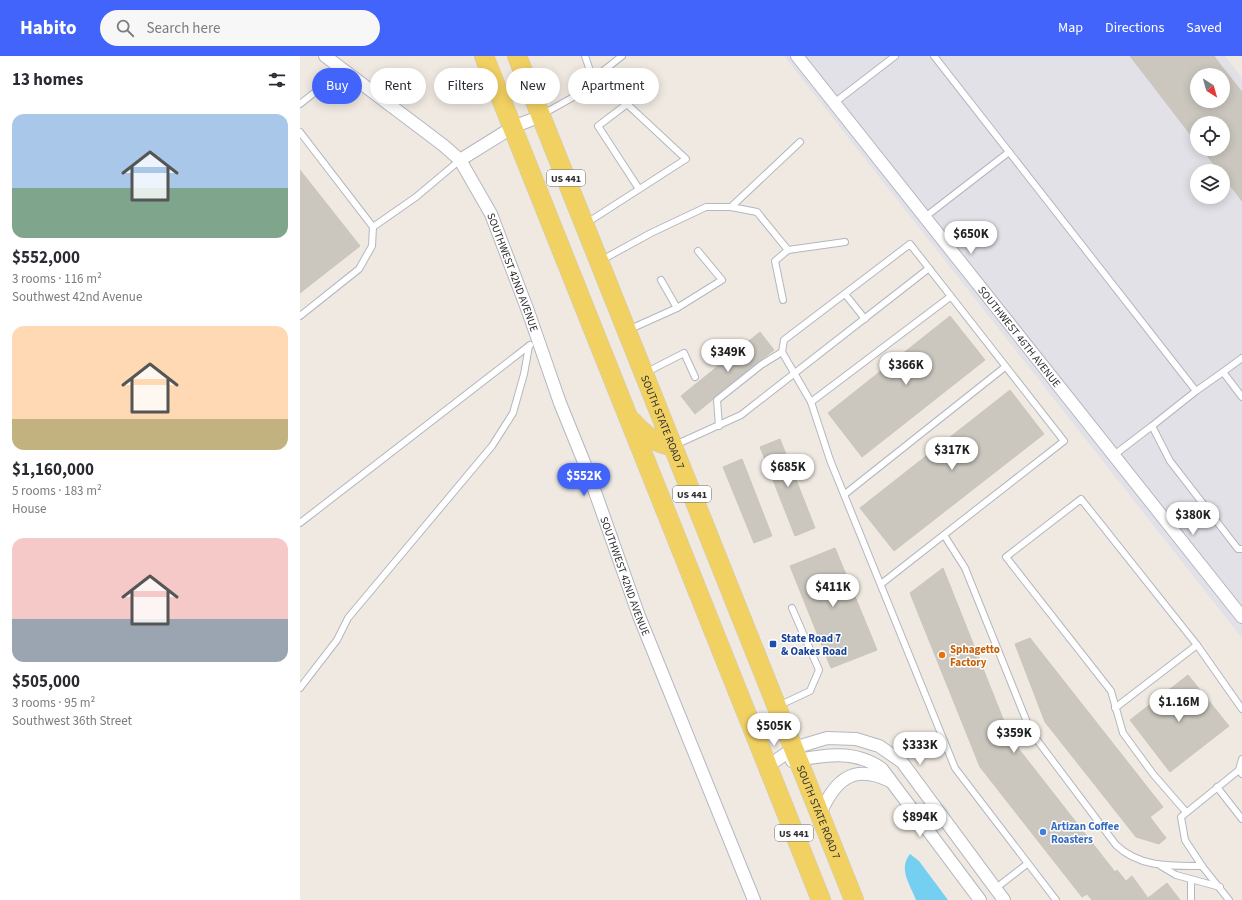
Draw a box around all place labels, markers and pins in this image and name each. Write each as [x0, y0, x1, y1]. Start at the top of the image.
pin: $650K [943, 221, 999, 255]
pin: $349K [700, 339, 756, 373]
pin: $366K [878, 352, 934, 386]
pin: $317K [924, 437, 980, 471]
pin: $685K [760, 454, 816, 488]
pin: $552K [556, 463, 612, 497]
pin: $380K [1165, 502, 1221, 536]
pin: $411K [805, 574, 861, 608]
place label: State Road 7 & Oakes Road [781, 631, 847, 659]
marker: State Road 7 & Oakes Road [768, 639, 778, 649]
place label: Sphagetto Factory [950, 642, 1000, 670]
marker: Sphagetto Factory [937, 650, 947, 660]
pin: $1.16M [1146, 689, 1212, 723]
pin: $505K [746, 713, 802, 747]
pin: $359K [986, 720, 1042, 754]
pin: $333K [892, 732, 948, 766]
pin: $894K [892, 804, 948, 838]
place label: Artizan Coffee Roasters [1050, 819, 1119, 847]
marker: Artizan Coffee Roasters [1038, 827, 1048, 837]

